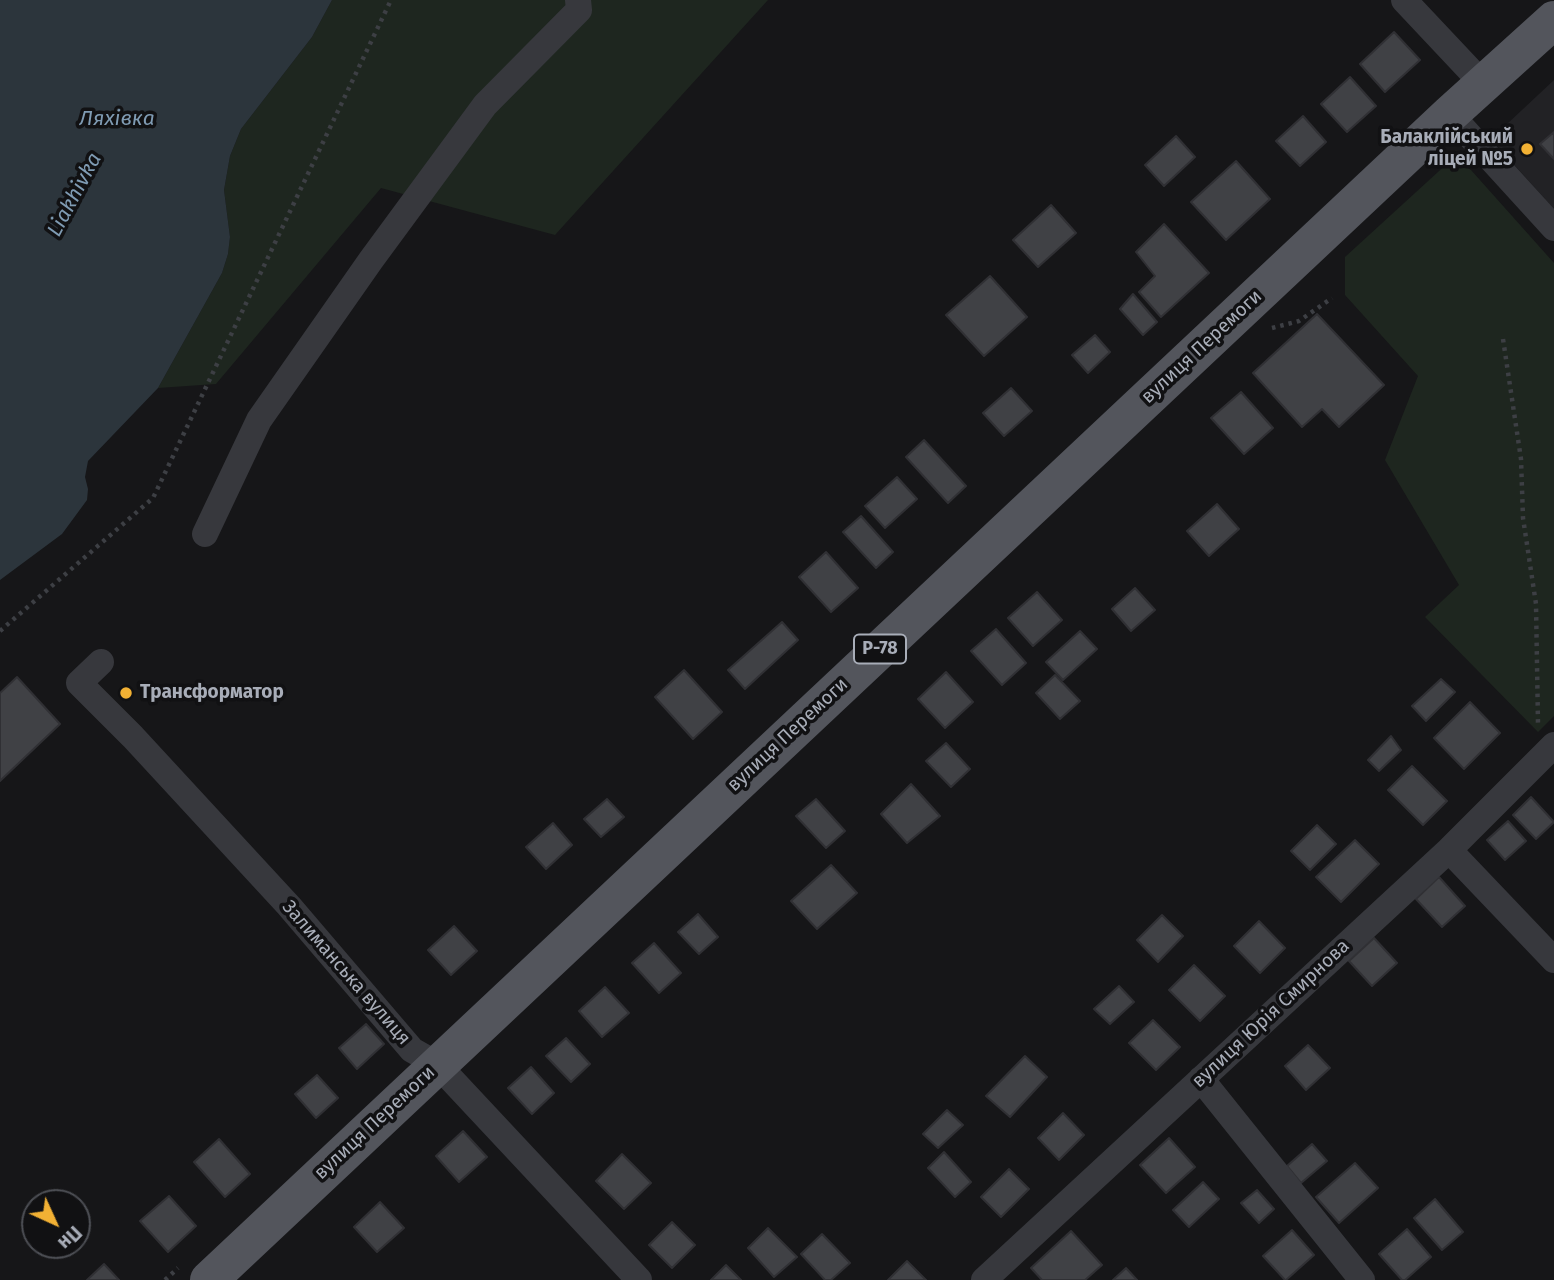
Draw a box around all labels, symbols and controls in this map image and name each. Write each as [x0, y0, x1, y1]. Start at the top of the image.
water label: Ляхівка [79, 106, 155, 132]
place label: Балаклійський ліцей №5 [1380, 127, 1513, 171]
marker: Балаклійський ліцей №5 [1519, 141, 1535, 157]
water label: Liakhivka [42, 149, 108, 241]
street label: вулиця Перемоги [1137, 285, 1267, 409]
road number: Р-78 [854, 634, 906, 664]
street label: вулиця Перемоги [723, 673, 853, 797]
place label: Трансформатор [140, 682, 284, 704]
marker: Трансформатор [118, 685, 134, 701]
street label: Залиманська вулиця [277, 896, 415, 1050]
street label: вулиця Юрія Смирнова [1188, 935, 1354, 1093]
street label: вулиця Перемоги [310, 1061, 440, 1185]
north arrow [21, 1189, 91, 1259]
text: Пн [53, 1221, 86, 1254]

